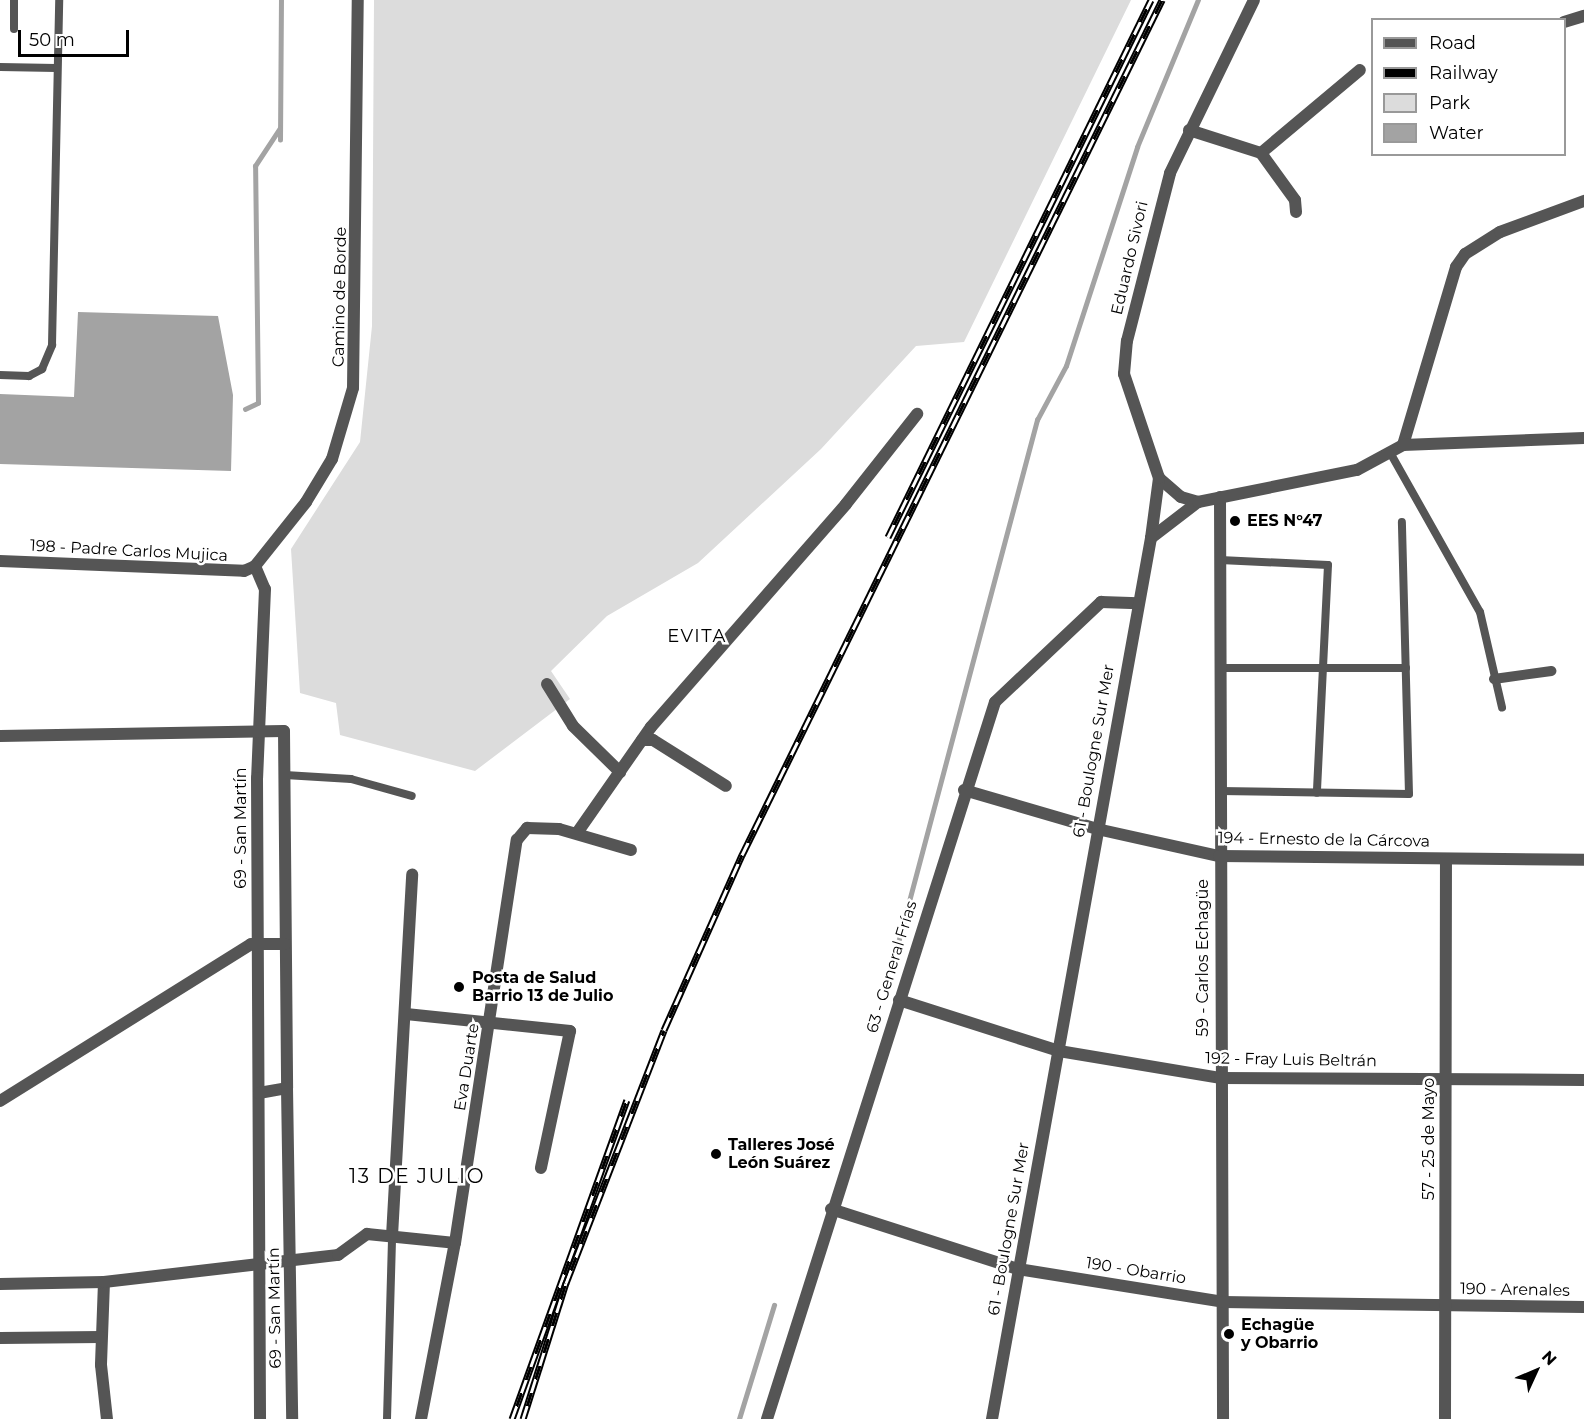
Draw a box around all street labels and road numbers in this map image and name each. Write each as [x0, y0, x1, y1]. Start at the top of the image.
street label: Eduardo Sivori [1108, 199, 1152, 317]
street label: Camino de Borde [329, 227, 351, 367]
street label: 198 - Padre Carlos Mujica [29, 536, 229, 566]
street label: 61 - Boulogne Sur Mer [1069, 663, 1119, 839]
street label: 69 - San Martín [231, 767, 251, 889]
street label: 194 - Ernesto de la Cárcova [1218, 829, 1430, 851]
street label: 59 - Carlos Echagüe [1193, 879, 1213, 1037]
street label: 63 - General Frías [863, 899, 921, 1035]
street label: Eva Duarte [451, 1022, 483, 1112]
street label: 192 - Fray Luis Beltrán [1205, 1049, 1377, 1071]
street label: 57 - 25 de Mayo [1419, 1078, 1439, 1200]
street label: 61 - Boulogne Sur Mer [984, 1141, 1034, 1317]
street label: 69 - San Martín [264, 1247, 286, 1369]
street label: 190 - Obarrio [1085, 1254, 1187, 1288]
street label: 190 - Arenales [1460, 1279, 1570, 1301]

